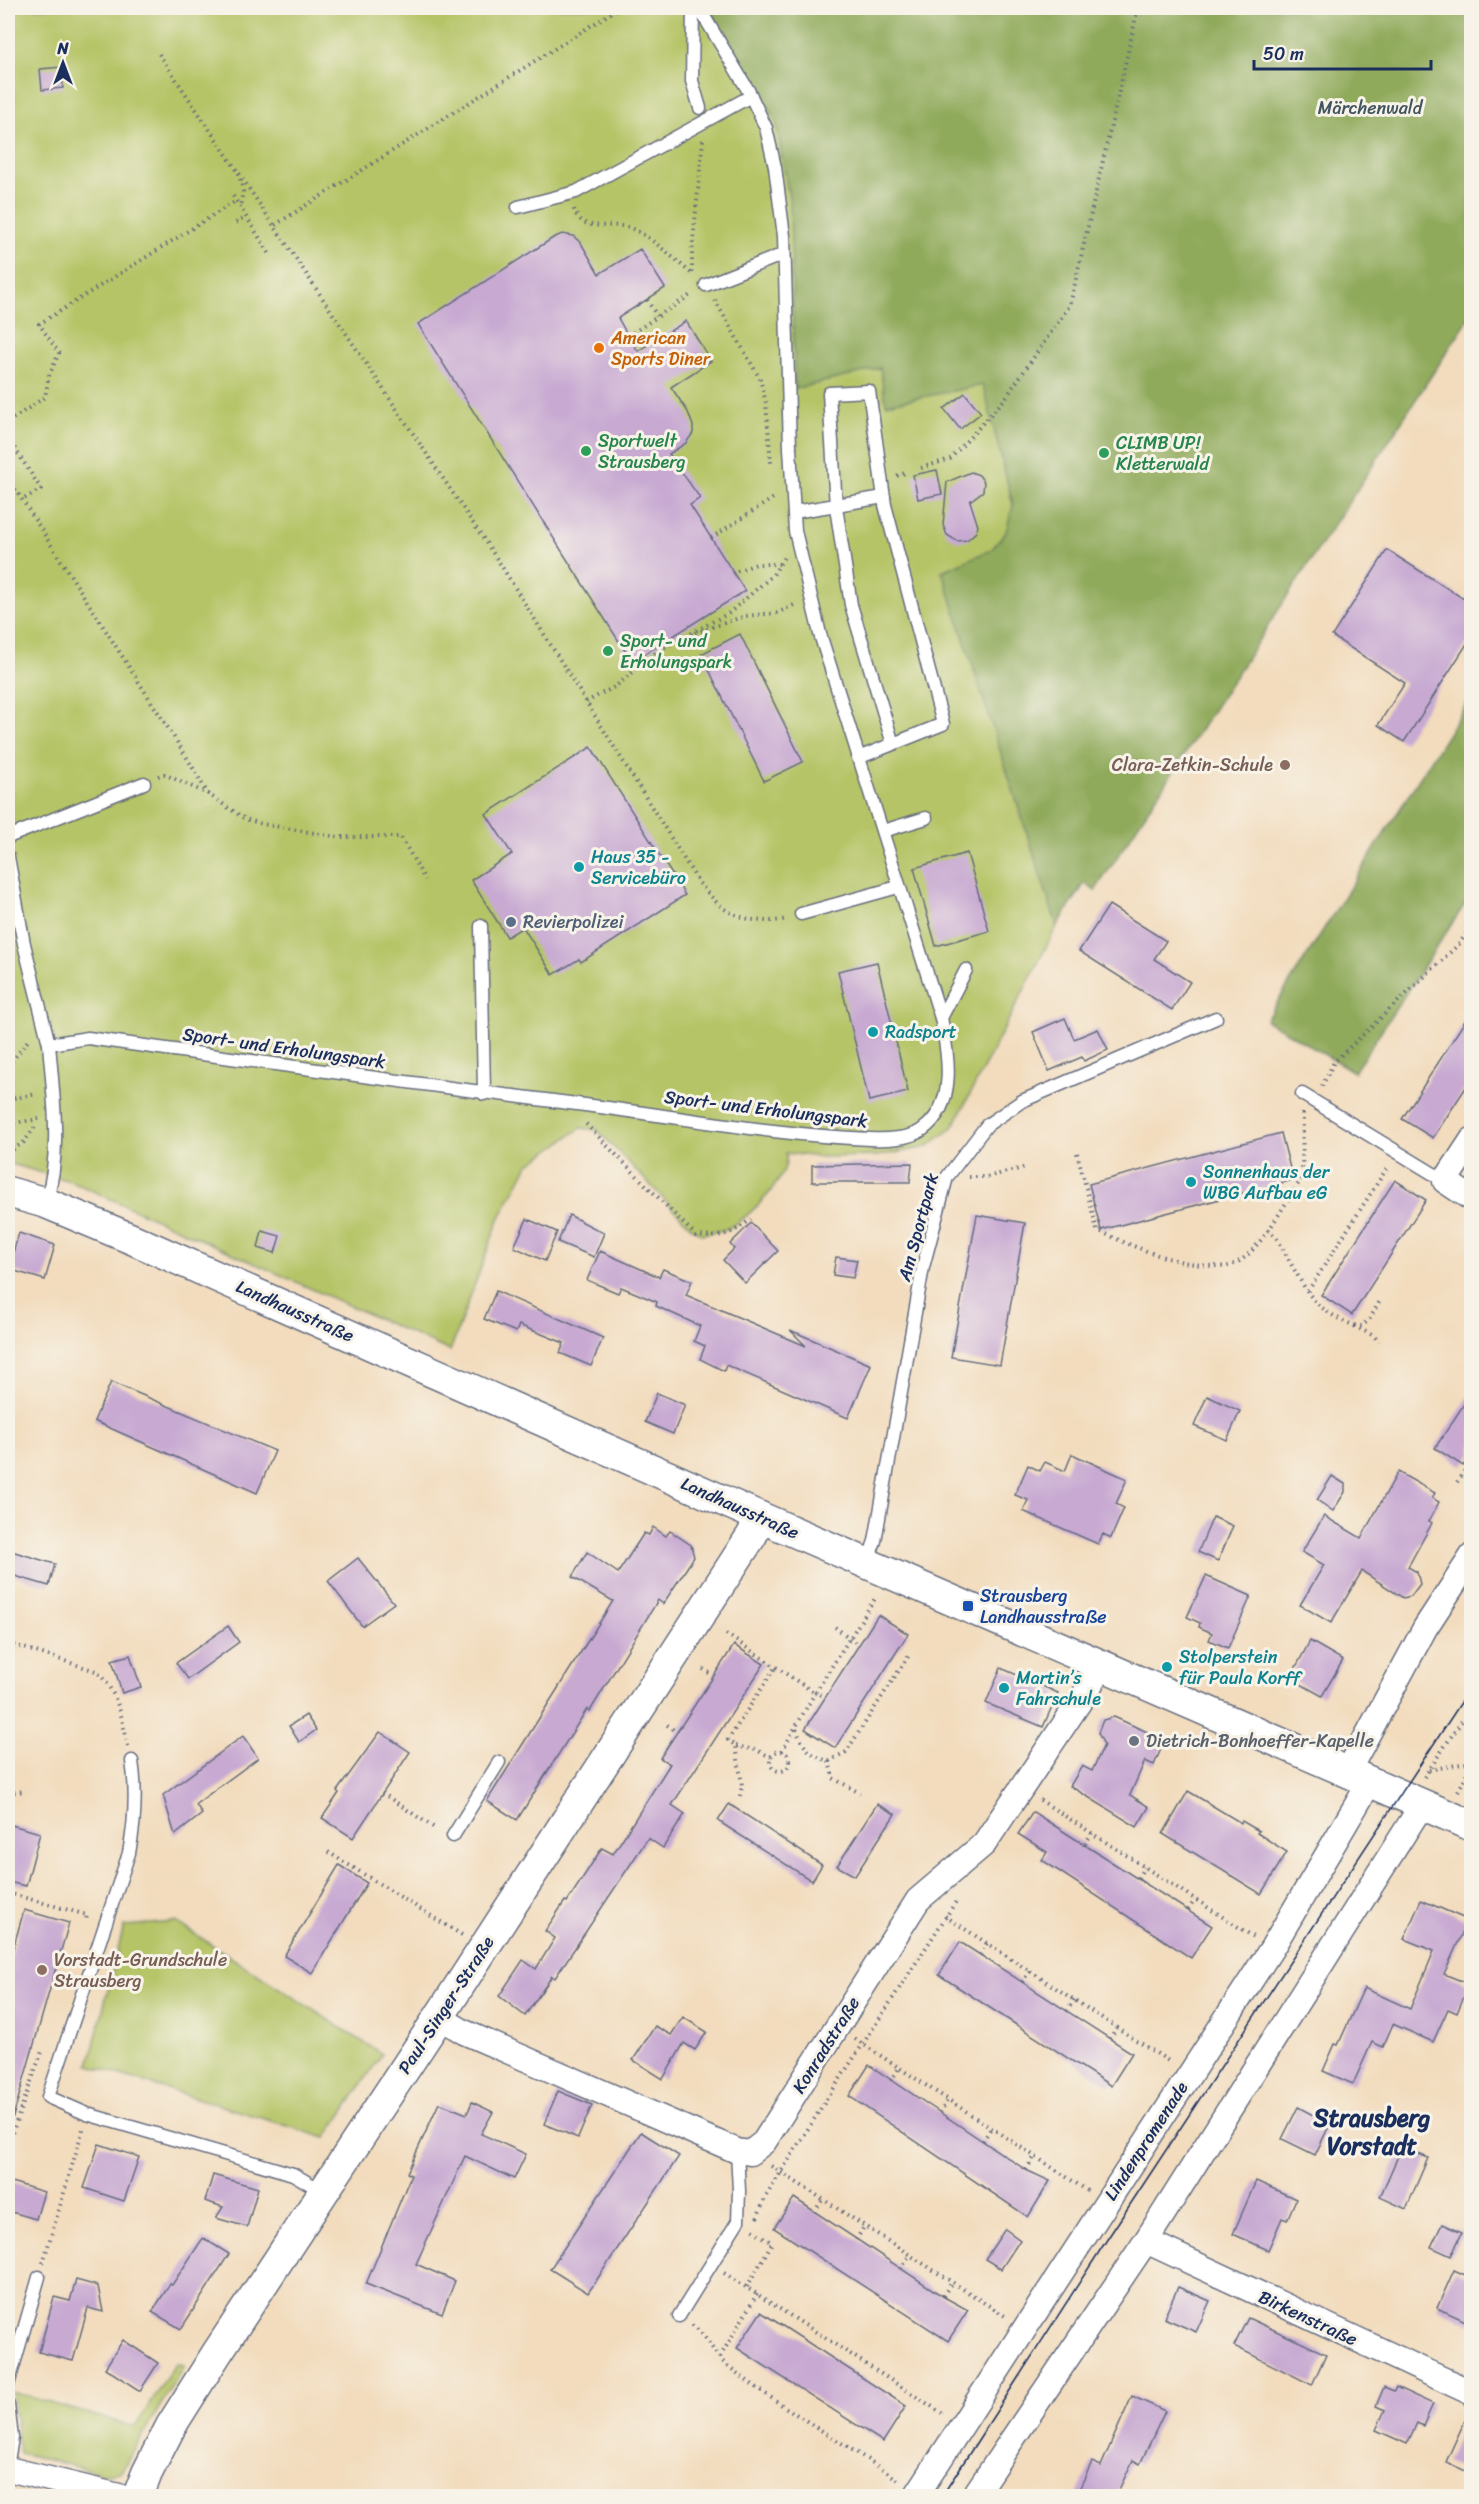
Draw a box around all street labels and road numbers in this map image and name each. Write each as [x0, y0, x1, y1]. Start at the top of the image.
street label: Sport- und Erholungspark [181, 1018, 388, 1078]
street label: Sport- und Erholungspark [663, 1081, 870, 1137]
street label: Am Sportpark [888, 1169, 948, 1286]
street label: Landhausstraße [231, 1271, 359, 1351]
street label: Landhausstraße [676, 1468, 804, 1548]
street label: Paul-Singer-Straße [389, 1929, 503, 2081]
street label: Konradstraße [783, 1990, 869, 2100]
street label: Lindenpromenade [1095, 2074, 1197, 2207]
street label: Birkenstraße [1253, 2281, 1363, 2355]

